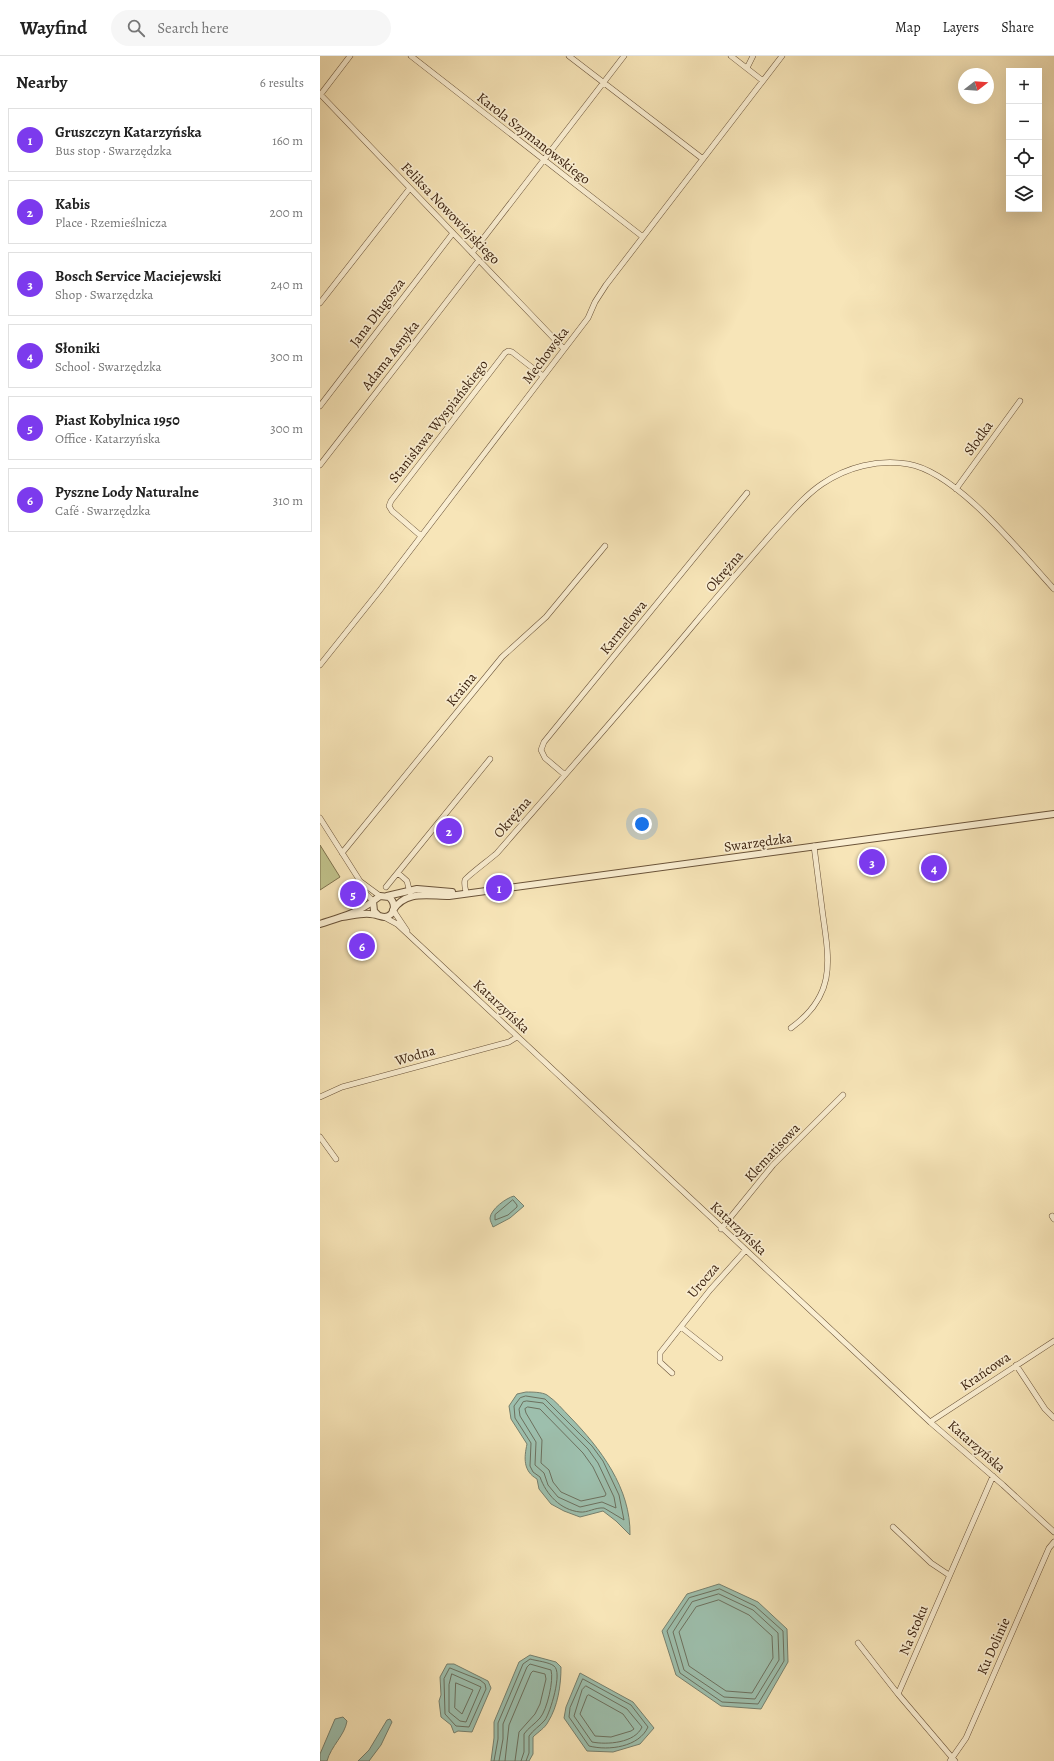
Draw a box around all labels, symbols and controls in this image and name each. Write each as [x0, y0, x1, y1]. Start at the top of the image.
search box [111, 10, 391, 46]
text: Wayfind [20, 15, 87, 41]
icon: search [125, 17, 147, 39]
text: Search here [157, 18, 229, 38]
text: Map [895, 18, 921, 37]
text: Layers [943, 18, 979, 37]
text: Share [1001, 18, 1034, 37]
north arrow [958, 68, 994, 104]
map controls [1006, 68, 1042, 212]
button: + [1006, 68, 1042, 104]
text: Nearby [16, 71, 67, 94]
text: 6 results [260, 74, 304, 91]
street label: Karola Szymanowskiego [473, 88, 594, 189]
button: − [1006, 104, 1042, 140]
text: Gruszczyn Katarzyńska [55, 122, 202, 142]
text: 1 [28, 132, 32, 149]
text: 160 m [272, 132, 303, 149]
button: locate [1006, 140, 1042, 176]
text: Bus stop · Swarzędzka [55, 142, 172, 159]
street label: Feliksa Nowowiejskiego [397, 158, 504, 269]
button: layers [1006, 176, 1042, 212]
text: Kabis [55, 194, 90, 214]
text: 2 [27, 204, 33, 221]
text: 200 m [270, 204, 303, 221]
text: Place · Rzemieślnicza [55, 214, 167, 231]
text: Bosch Service Maciejewski [55, 266, 221, 286]
street label: Jana Długosza [345, 274, 410, 351]
text: 3 [27, 276, 33, 293]
text: 240 m [271, 276, 303, 293]
text: Shop · Swarzędzka [55, 286, 153, 303]
street label: Adama Asnyka [357, 316, 424, 395]
street label: Mechowska [518, 323, 573, 388]
text: Słoniki [55, 338, 100, 358]
text: 4 [27, 348, 33, 365]
text: 300 m [270, 348, 303, 365]
street label: Stanisława Wyspiańskiego [384, 356, 493, 487]
text: School · Swarzędzka [55, 358, 162, 375]
text: Piast Kobylnica 1950 [55, 410, 180, 430]
street label: Słodka [959, 417, 998, 460]
text: 5 [27, 420, 33, 437]
text: 300 m [270, 420, 303, 437]
text: Office · Katarzyńska [55, 430, 160, 447]
text: Pyszne Lody Naturalne [55, 482, 199, 502]
text: 6 [27, 492, 33, 509]
text: 310 m [273, 492, 303, 509]
text: Café · Swarzędzka [55, 502, 150, 519]
street label: Okrężna [701, 546, 748, 596]
street label: Karmelowa [596, 596, 651, 658]
street label: Kraina [442, 668, 481, 710]
street label: Okrężna [489, 792, 536, 842]
your location [632, 814, 652, 834]
pin: 2 [436, 816, 462, 846]
street label: Swarzędzka [723, 828, 794, 857]
pin: 3 [859, 847, 885, 877]
pin: 4 [921, 853, 947, 883]
pin: 1 [486, 873, 512, 903]
pin: 5 [340, 879, 366, 909]
pin: 6 [349, 931, 375, 961]
street label: Katarzyńska [469, 975, 534, 1038]
street label: Wodna [392, 1041, 438, 1070]
street label: Klematisowa [740, 1119, 805, 1186]
street label: Katarzyńska [706, 1197, 771, 1260]
street label: Urocza [683, 1258, 724, 1302]
street label: Krańcowa [956, 1347, 1015, 1395]
street label: Katarzyńska [944, 1416, 1010, 1477]
street label: Na Stoku [894, 1602, 933, 1658]
street label: Ku Dolinie [972, 1615, 1015, 1678]

